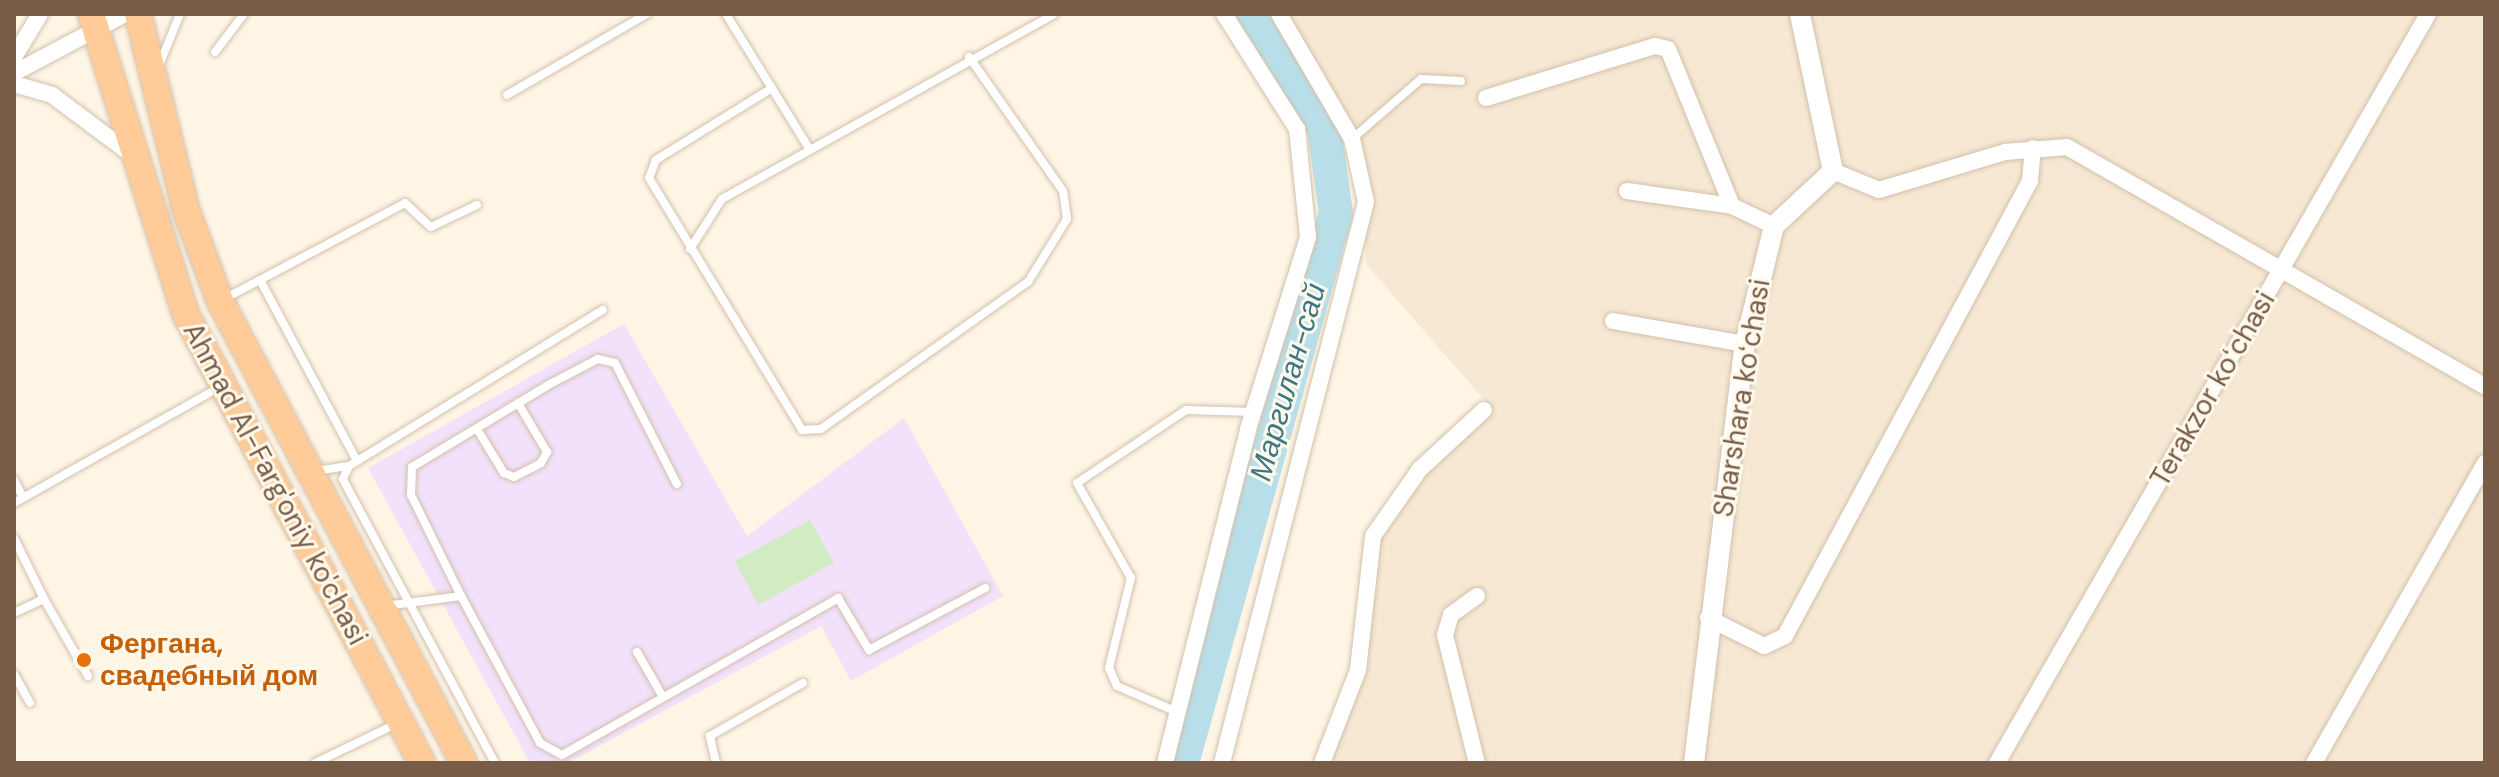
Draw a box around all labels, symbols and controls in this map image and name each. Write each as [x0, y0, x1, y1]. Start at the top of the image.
street label: Sharshara koʻchasi [1707, 277, 1777, 519]
water label: Маргилан-сай [1243, 279, 1333, 485]
street label: Terakzor koʻchasi [2143, 285, 2283, 493]
street label: Ahmad Al-Farg'oniy ko'chasi [176, 317, 374, 651]
place label: Фергана, свадебный дом [100, 627, 318, 693]
marker: Фергана, свадебный дом [75, 651, 93, 669]

